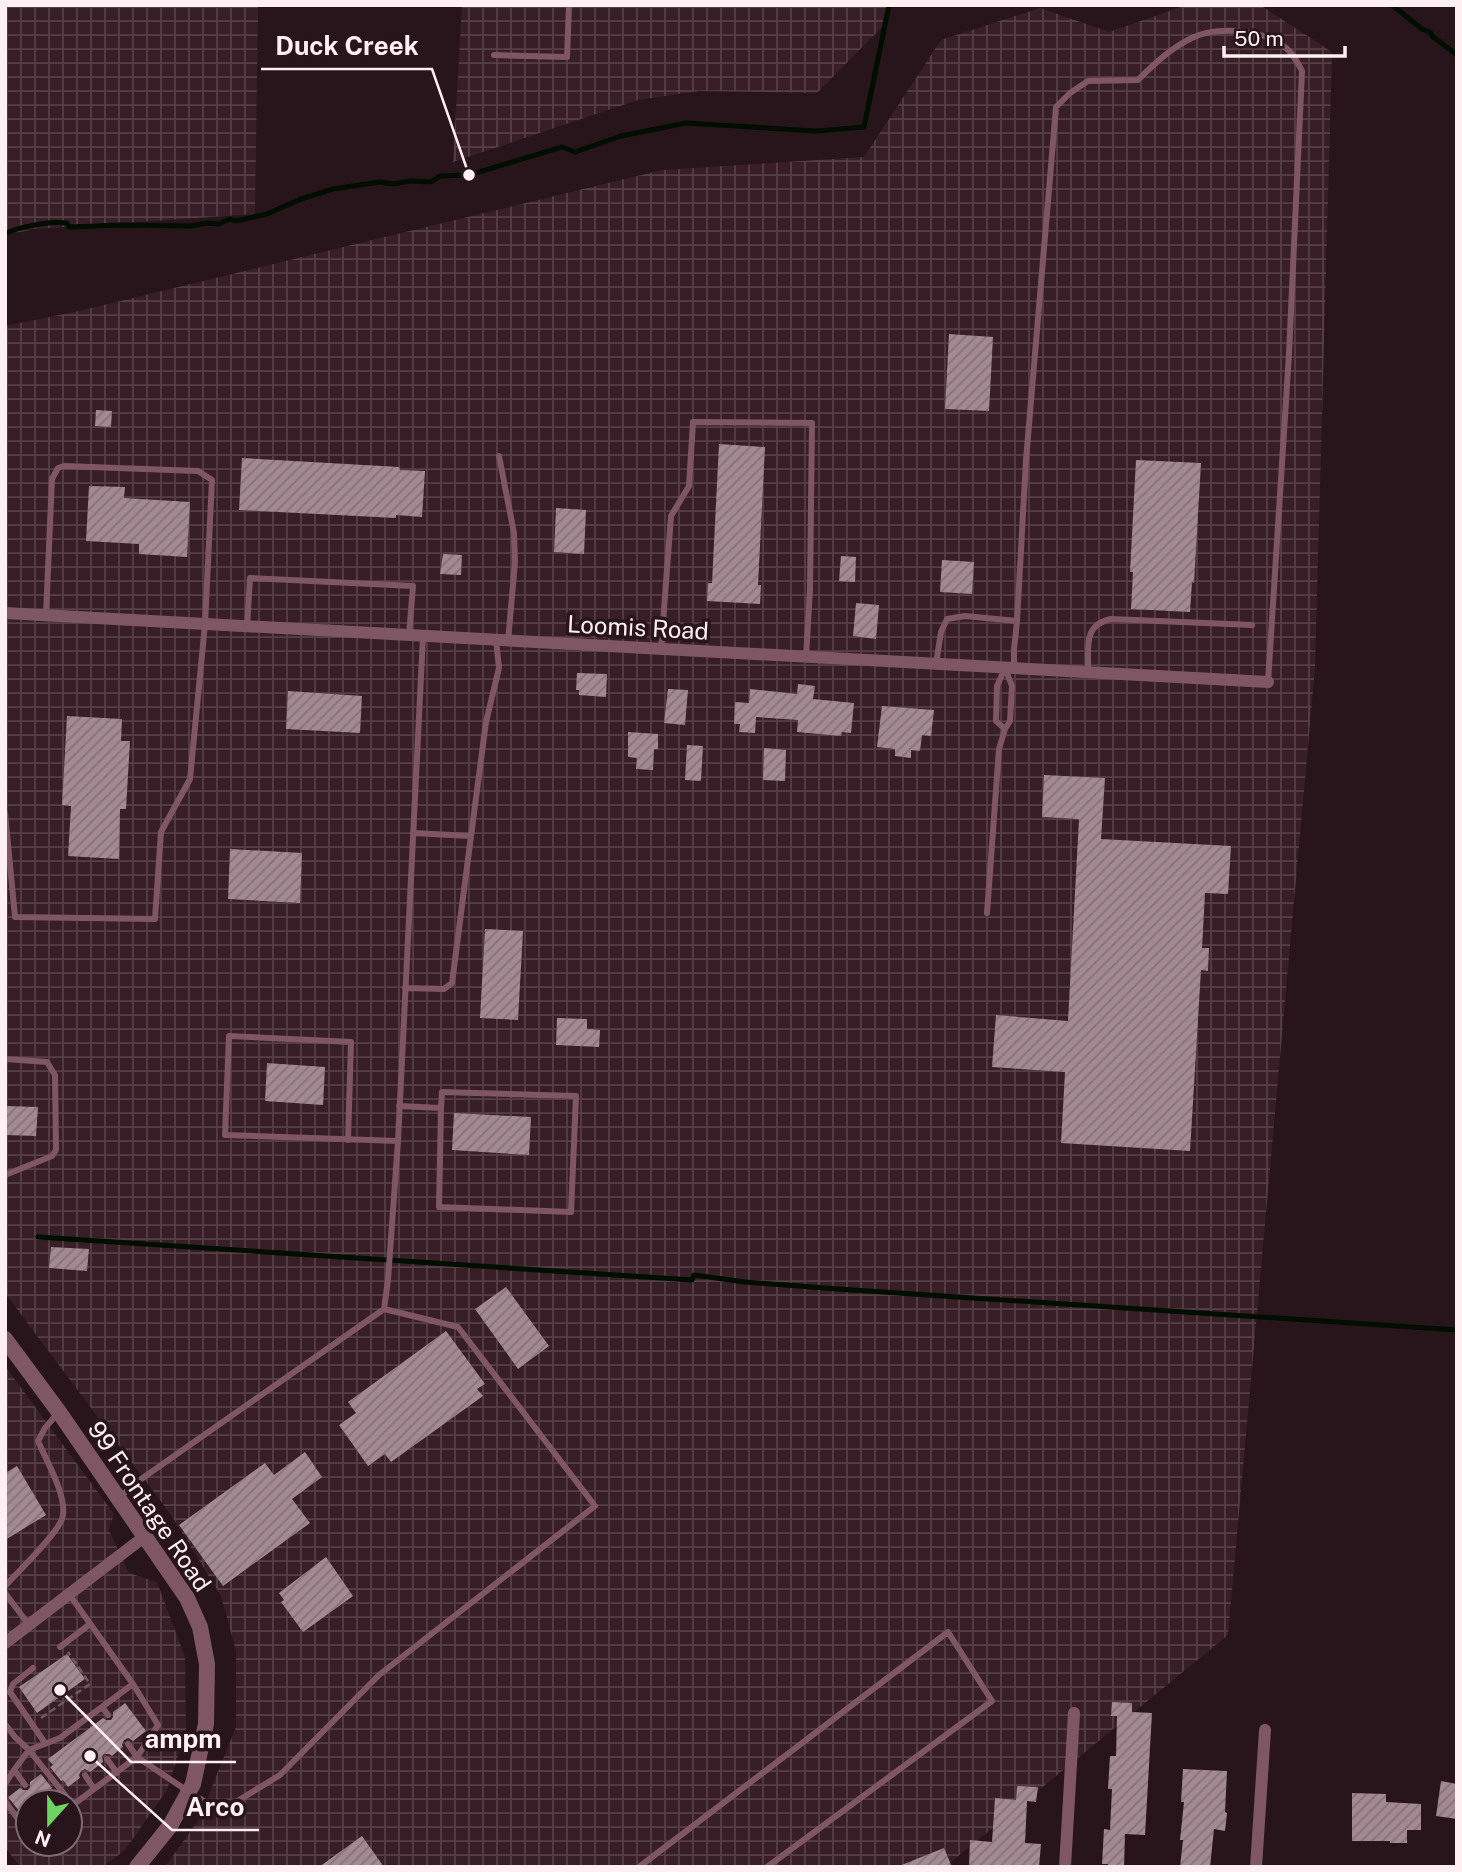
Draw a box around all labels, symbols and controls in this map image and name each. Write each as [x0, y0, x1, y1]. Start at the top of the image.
scale bar [1224, 14, 1345, 58]
callout: Duck Creek [261, 22, 432, 69]
text: 50 m [1234, 26, 1284, 51]
text: Duck Creek [275, 30, 419, 61]
street label: Loomis Road [566, 609, 710, 645]
street label: 99 Frontage Road [83, 1416, 217, 1596]
callout: ampm [131, 1715, 236, 1762]
text: ampm [144, 1723, 222, 1754]
callout: Arco [172, 1783, 259, 1830]
north arrow [14, 1788, 84, 1858]
text: Arco [186, 1791, 244, 1822]
text: N [32, 1826, 54, 1852]

